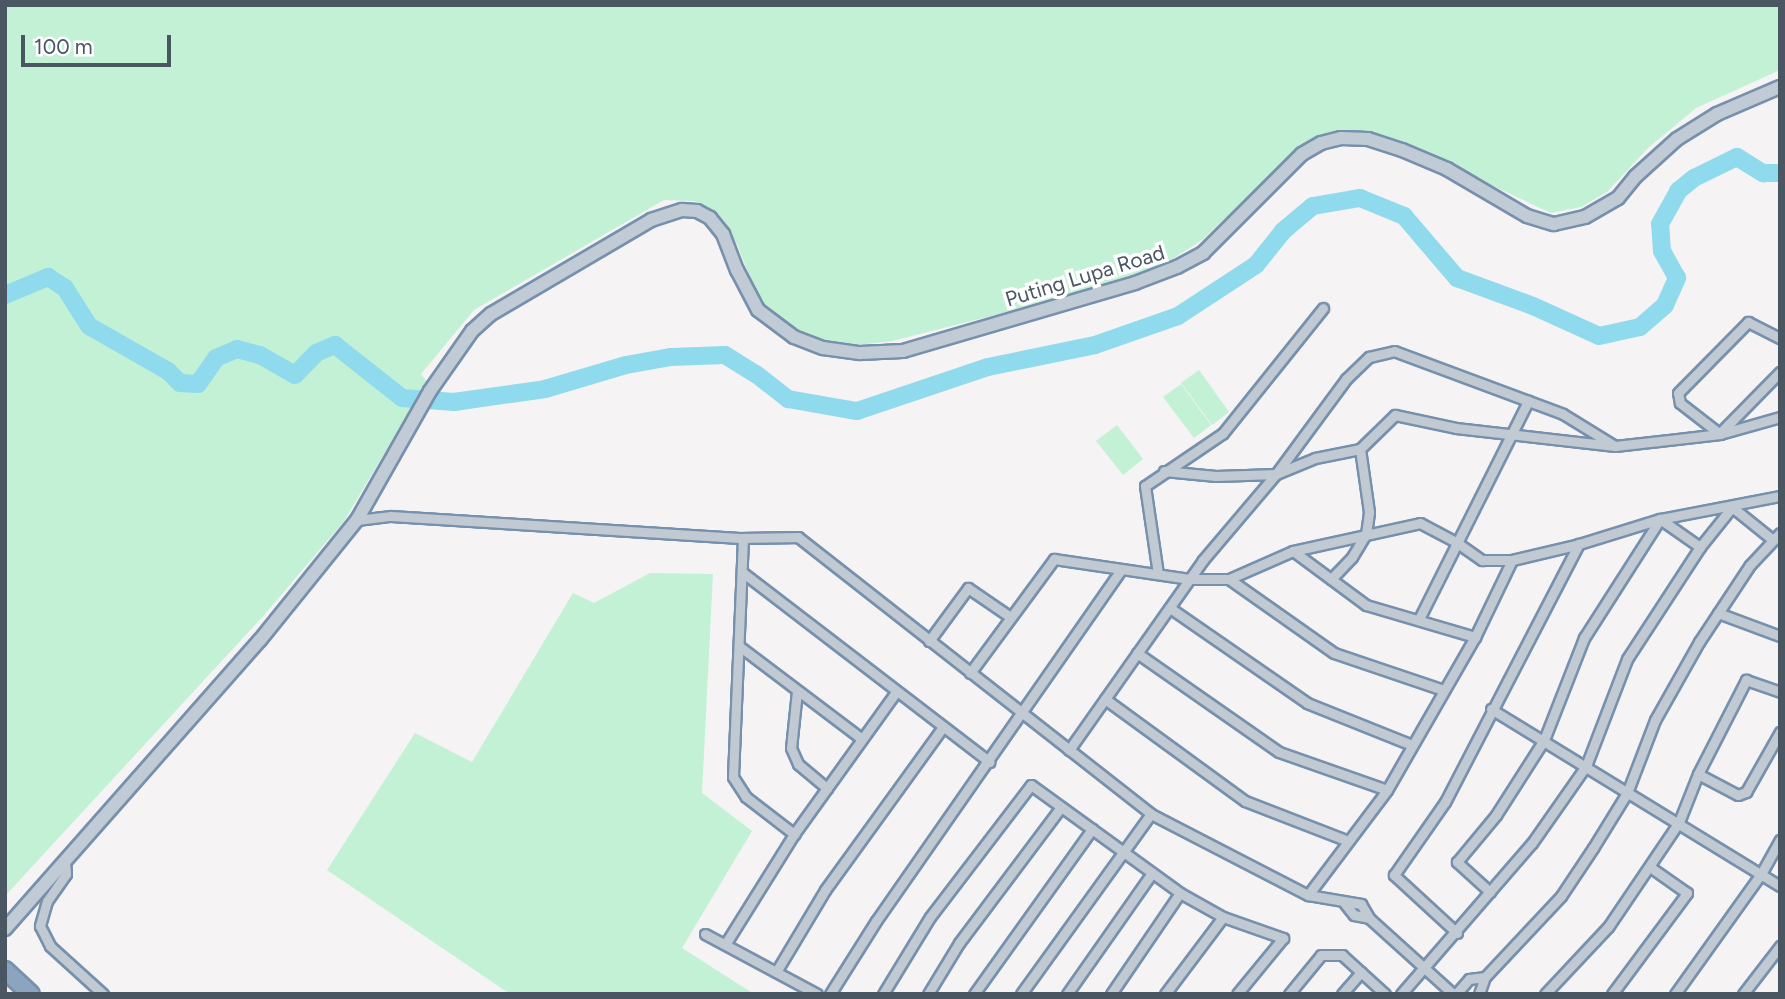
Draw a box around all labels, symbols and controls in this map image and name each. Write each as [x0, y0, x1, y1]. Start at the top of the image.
scale bar [24, 21, 175, 65]
text: 100 m [34, 34, 93, 59]
street label: Puting Lupa Road [1002, 240, 1168, 312]

